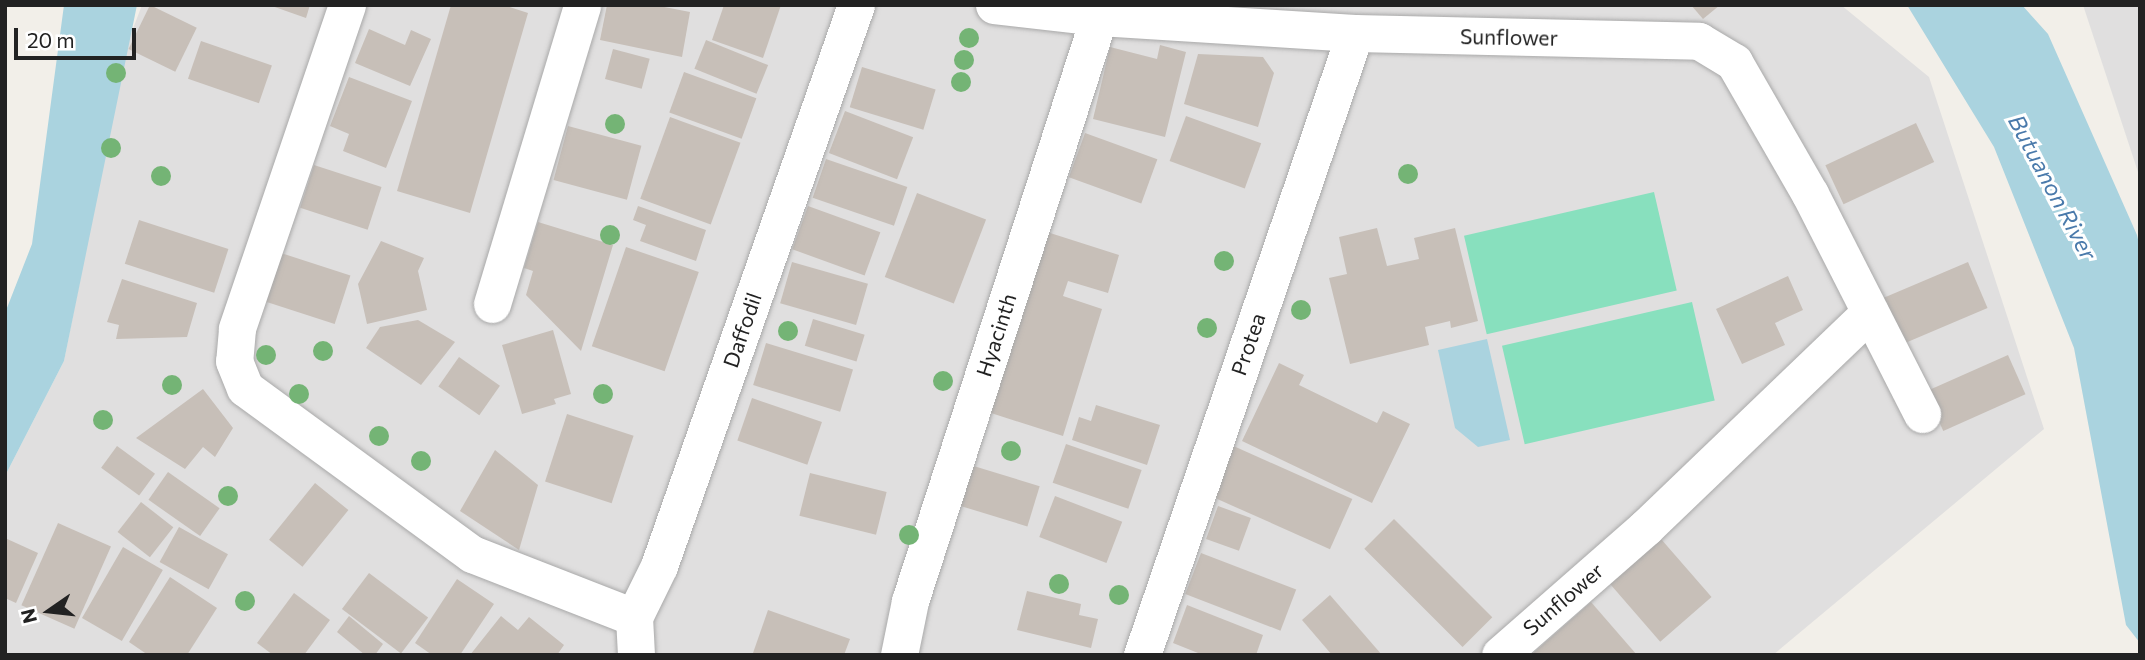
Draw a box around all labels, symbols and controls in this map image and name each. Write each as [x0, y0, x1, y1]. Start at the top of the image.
scale bar [18, 14, 140, 58]
street label: Sunflower [1460, 24, 1558, 50]
text: 20 m [27, 27, 75, 52]
water label: Butuanon River [2003, 110, 2103, 264]
street label: Daffodil [717, 289, 767, 371]
street label: Hyacinth [971, 290, 1021, 380]
street label: Protea [1226, 310, 1270, 378]
street label: Sunflower [1518, 557, 1608, 641]
north arrow [14, 576, 84, 646]
text: N [15, 607, 41, 626]

